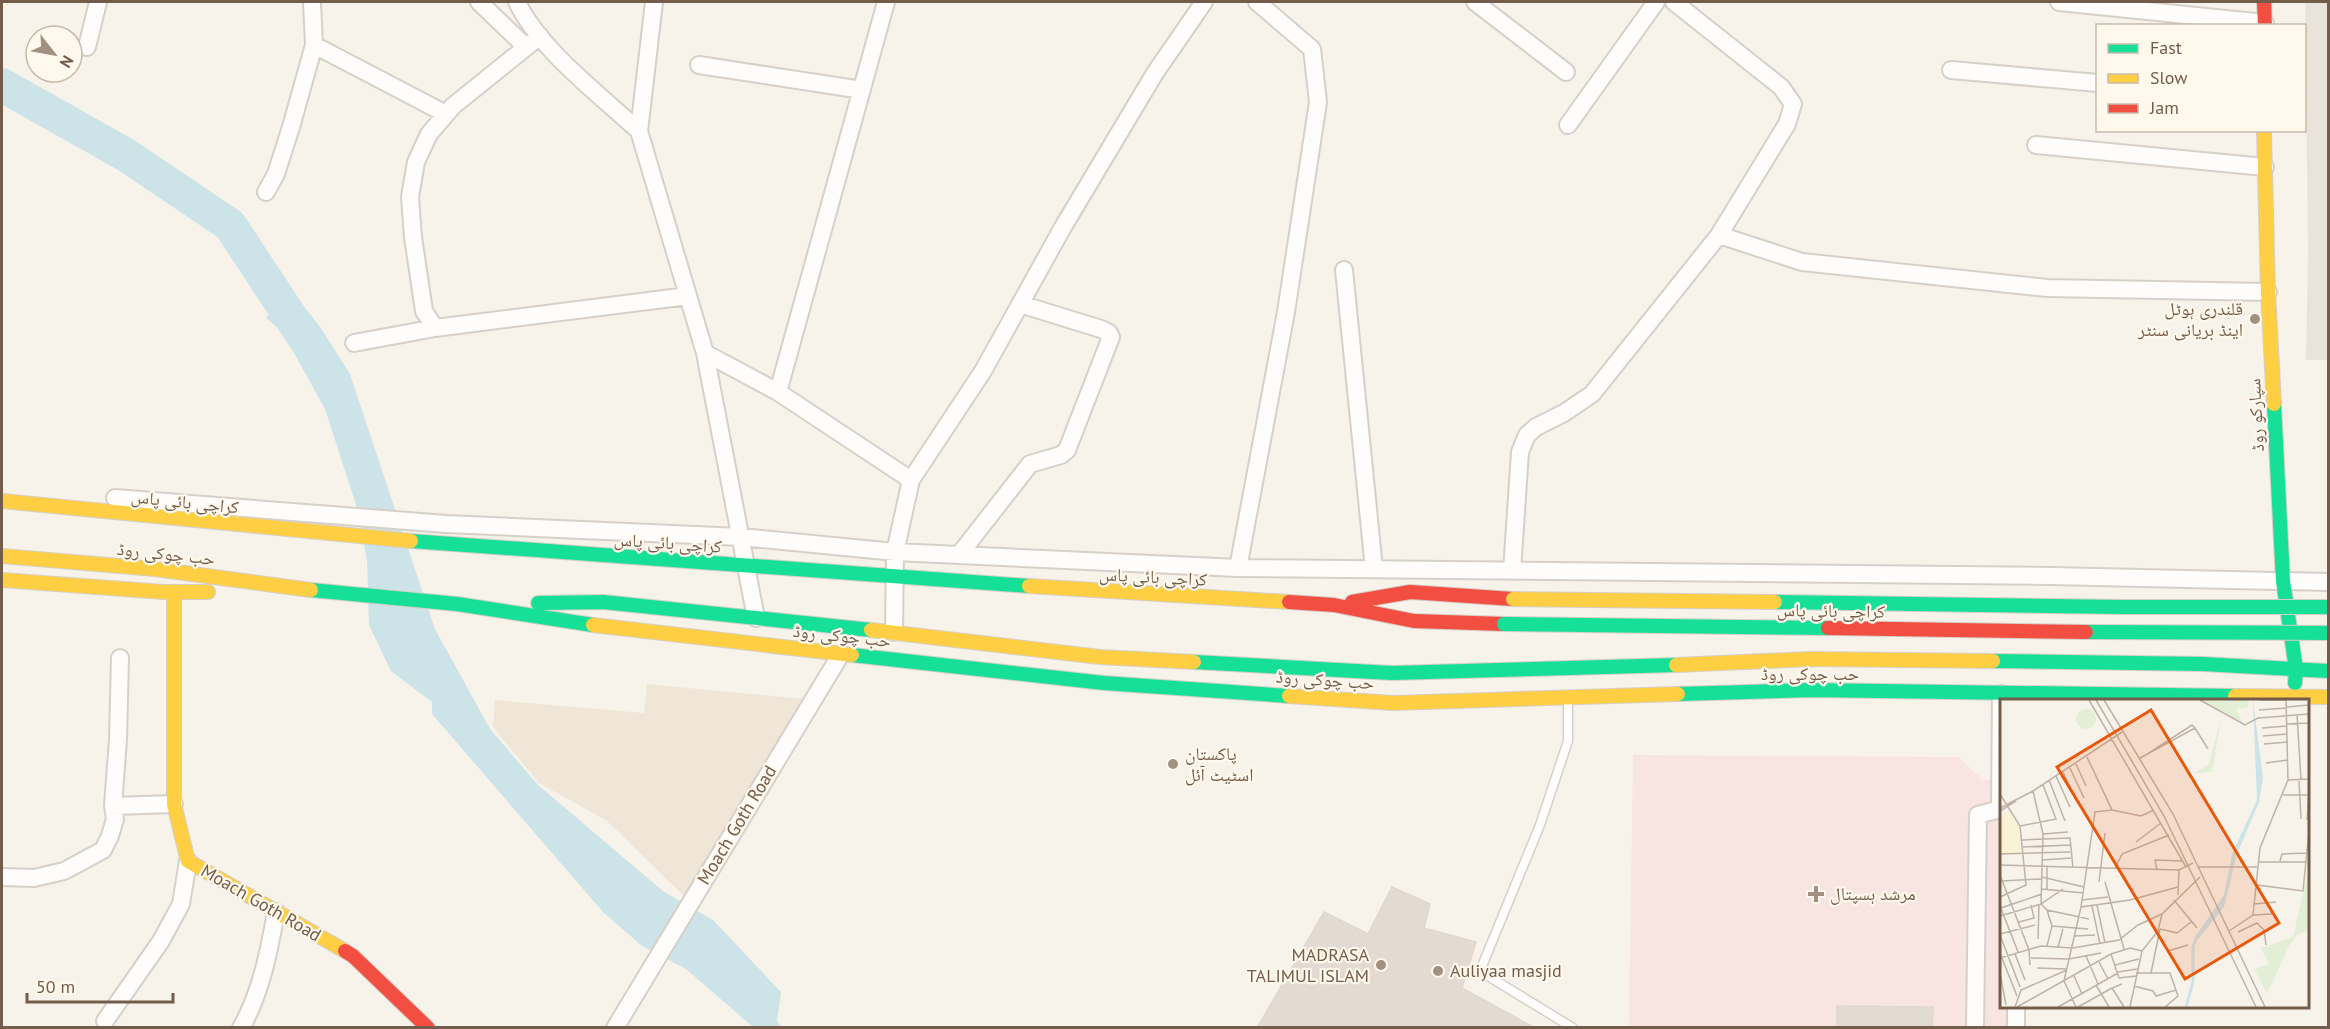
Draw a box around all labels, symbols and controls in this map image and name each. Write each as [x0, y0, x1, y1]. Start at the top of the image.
north arrow [24, 24, 84, 84]
legend [2096, 24, 2306, 132]
text: Fast [2150, 36, 2182, 59]
text: N [56, 52, 78, 71]
text: Slow [2150, 66, 2188, 89]
text: Jam [2149, 96, 2179, 119]
place label: قلندری ہوٹل اینڈ بریانی سنٹر [2137, 297, 2243, 341]
marker: قلندری ہوٹل اینڈ بریانی سنٹر [2248, 312, 2262, 326]
street label: سپارکو روڈ [2242, 378, 2269, 452]
street label: کراچی بائی پاس [130, 484, 241, 519]
street label: کراچی بائی پاس [613, 527, 723, 558]
street label: حب چوکی روڈ [116, 537, 216, 570]
street label: کراچی بائی پاس [1098, 562, 1208, 591]
street label: کراچی بائی پاس [1777, 598, 1886, 623]
street label: حب چوکی روڈ [792, 619, 892, 652]
street label: حب چوکی روڈ [1761, 662, 1859, 685]
street label: حب چوکی روڈ [1275, 665, 1375, 694]
inset map [2000, 699, 2309, 1008]
place label: پاکستان اسٹیٹ آئل [1185, 742, 1253, 786]
marker: پاکستان اسٹیٹ آئل [1166, 757, 1180, 771]
street label: Moach Goth Road [692, 761, 781, 889]
street label: Moach Goth Road [197, 859, 326, 946]
place label: مرشد ہسپتال [1830, 882, 1916, 905]
marker: مرشد ہسپتال [1807, 885, 1825, 903]
place label: MADRASA TALIMUL ISLAM [1247, 943, 1369, 987]
marker: MADRASA TALIMUL ISLAM [1374, 958, 1388, 972]
place label: Auliyaa masjid [1450, 959, 1562, 982]
marker: Auliyaa masjid [1431, 964, 1445, 978]
scale bar [27, 966, 172, 1004]
text: 50 m [36, 975, 75, 998]

